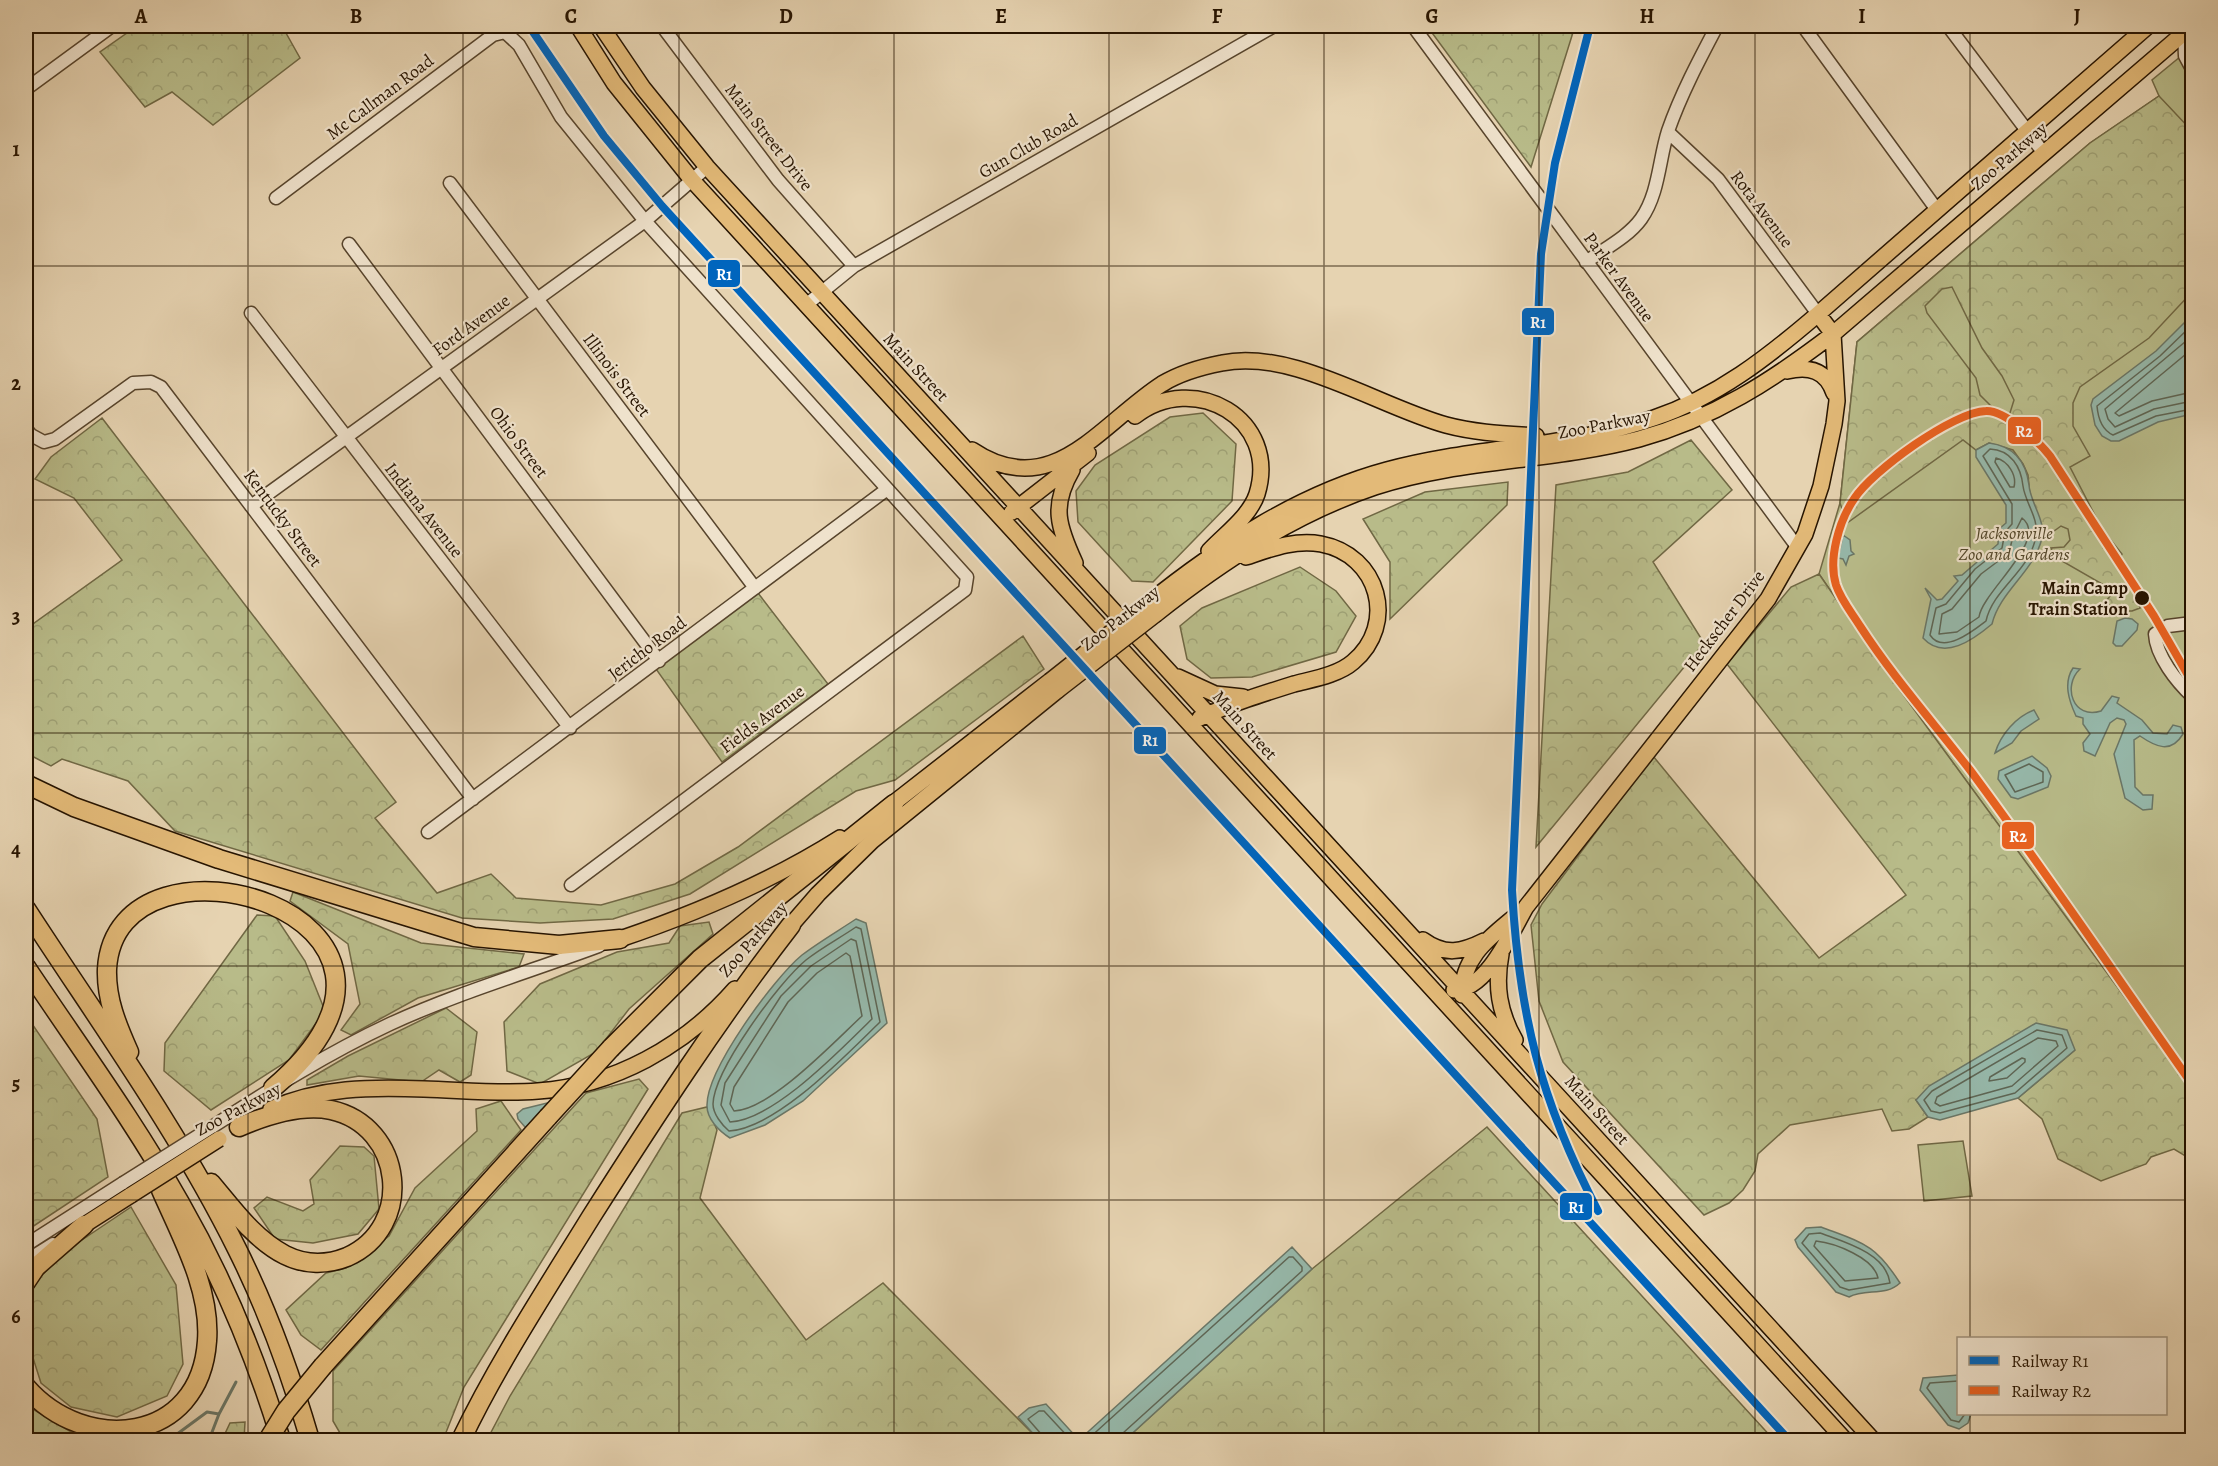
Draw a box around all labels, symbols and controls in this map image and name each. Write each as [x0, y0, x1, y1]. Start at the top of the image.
text: A [134, 3, 148, 30]
text: B [350, 3, 362, 30]
text: C [565, 3, 577, 30]
text: D [779, 3, 793, 30]
text: E [995, 3, 1007, 30]
text: F [1212, 3, 1223, 30]
text: G [1425, 3, 1439, 30]
text: H [1640, 3, 1655, 30]
text: I [1858, 3, 1866, 30]
text: J [2074, 3, 2081, 30]
street label: Mc Callman Road [321, 48, 439, 145]
street label: Main Street Drive [719, 78, 819, 196]
street label: Gun Club Road [974, 108, 1082, 184]
street label: Zoo Parkway [1966, 116, 2053, 196]
text: 1 [12, 136, 20, 163]
street label: Rota Avenue [1725, 165, 1799, 253]
street label: Parker Avenue [1578, 227, 1660, 327]
line badge: R1 [707, 259, 741, 288]
text: R1 [716, 264, 732, 286]
street label: Ford Avenue [427, 289, 515, 361]
line badge: R1 [1521, 307, 1555, 336]
text: R1 [1530, 312, 1546, 334]
street label: Main Street [878, 327, 954, 407]
street label: Illinois Street [578, 328, 657, 422]
text: 2 [11, 370, 21, 397]
street label: Ohio Street [484, 401, 554, 483]
street label: Zoo Parkway [1556, 403, 1653, 445]
line badge: R2 [2007, 416, 2042, 445]
text: R2 [2015, 421, 2033, 443]
street label: Indiana Avenue [379, 457, 469, 563]
street label: Kentucky Street [238, 464, 328, 572]
park label: Jacksonville Zoo and Gardens [1958, 521, 2070, 566]
street label: Heckscher Drive [1678, 565, 1770, 677]
place label: Main Camp Train Station [2029, 576, 2128, 621]
street label: Zoo Parkway [1076, 579, 1165, 656]
marker: Main Camp Train Station [2133, 589, 2151, 607]
text: 3 [12, 603, 20, 630]
street label: Jericho Road [603, 610, 691, 685]
street label: Fields Avenue [715, 679, 809, 759]
street label: Main Street [1207, 685, 1283, 765]
line badge: R1 [1133, 726, 1167, 755]
text: R1 [1142, 730, 1158, 752]
line badge: R2 [2001, 821, 2035, 850]
text: R2 [2009, 826, 2027, 848]
text: 4 [11, 836, 21, 863]
street label: Zoo Parkway [713, 895, 793, 982]
text: 5 [12, 1070, 20, 1097]
street label: Main Street [1559, 1070, 1635, 1150]
street label: Zoo Parkway [191, 1076, 286, 1142]
line badge: R1 [1559, 1192, 1593, 1221]
text: R1 [1568, 1197, 1584, 1219]
text: 6 [11, 1303, 21, 1330]
legend [1957, 1337, 2167, 1415]
text: Railway R1 [2011, 1349, 2089, 1373]
text: Railway R2 [2011, 1379, 2092, 1403]

